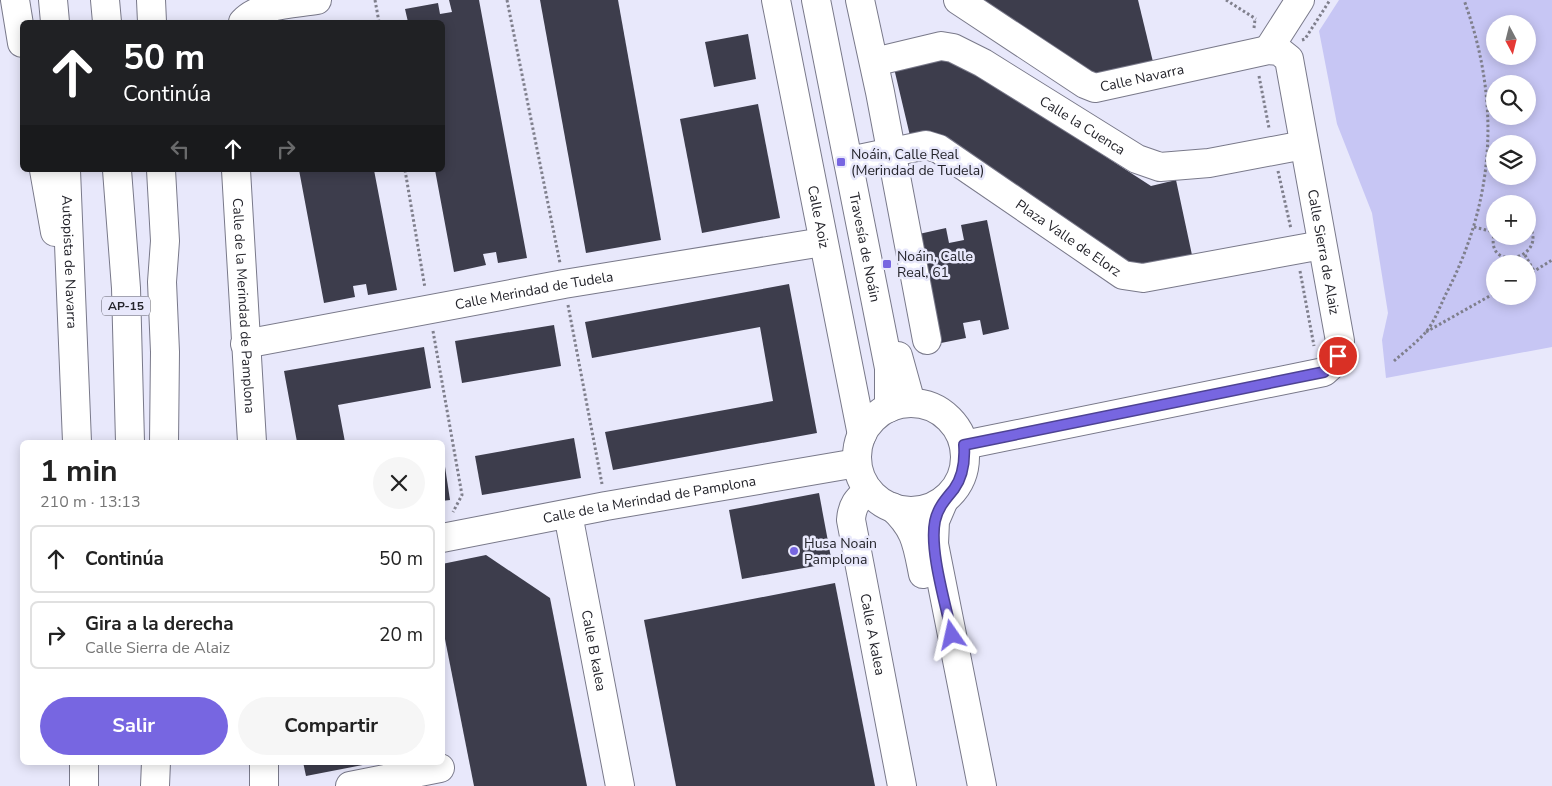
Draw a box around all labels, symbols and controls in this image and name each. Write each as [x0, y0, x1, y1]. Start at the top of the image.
north arrow [1486, 15, 1536, 65]
map controls [1486, 15, 1536, 305]
text: 50 m [123, 34, 205, 81]
icon: ahead [40, 40, 105, 105]
street label: Calle Navarra [1098, 59, 1186, 96]
button: search [1486, 75, 1536, 125]
text: Continúa [123, 79, 211, 109]
street label: Calle la Cuenca [1036, 91, 1129, 159]
icon: left [166, 135, 194, 163]
icon: ahead [219, 135, 247, 163]
icon: right [272, 135, 300, 163]
button: layers [1486, 135, 1536, 185]
place label: Noáin, Calle Real (Merindad de Tudela) [851, 145, 985, 180]
marker: Noáin, Calle Real (Merindad de Tudela) [835, 156, 847, 168]
street label: Calle Aoiz [803, 184, 834, 250]
street label: Calle Sierra de Alaiz [1303, 188, 1345, 317]
street label: Travesía de Noáin [845, 191, 885, 304]
street label: Autopista de Navarra [58, 195, 82, 329]
street label: Plaza Valle de Elorz [1012, 195, 1126, 281]
button: + [1486, 195, 1536, 245]
street label: Calle de la Merindad de Pamplona [228, 197, 260, 414]
place label: Noáin, Calle Real, 61 [897, 247, 973, 282]
button: − [1486, 255, 1536, 305]
marker: Noáin, Calle Real, 61 [881, 258, 893, 270]
street label: Calle Merindad de Tudela [453, 267, 615, 314]
road number: AP-15 [102, 296, 150, 316]
pin [1317, 335, 1359, 377]
icon: arrive [1324, 342, 1352, 370]
text: 1 min [40, 451, 118, 492]
button: close [373, 457, 425, 509]
street label: Calle de la Merindad de Pamplona [541, 471, 757, 528]
text: 210 m · 13:13 [40, 491, 141, 513]
place label: Husa Noain Pamplona [804, 534, 877, 569]
icon: ahead [42, 545, 70, 573]
marker: Husa Noain Pamplona [788, 545, 800, 557]
text: Continúa [85, 546, 164, 572]
text: 50 m [379, 546, 423, 572]
street label: Calle A kalea [856, 592, 890, 677]
street label: Calle B kalea [577, 608, 611, 693]
position arrow [925, 608, 977, 660]
text: Gira a la derecha [85, 611, 234, 637]
icon: right [42, 621, 70, 649]
text: 20 m [379, 622, 423, 648]
text: Calle Sierra de Alaiz [85, 637, 230, 659]
button: Salir [40, 697, 228, 755]
button: Compartir [238, 697, 425, 755]

